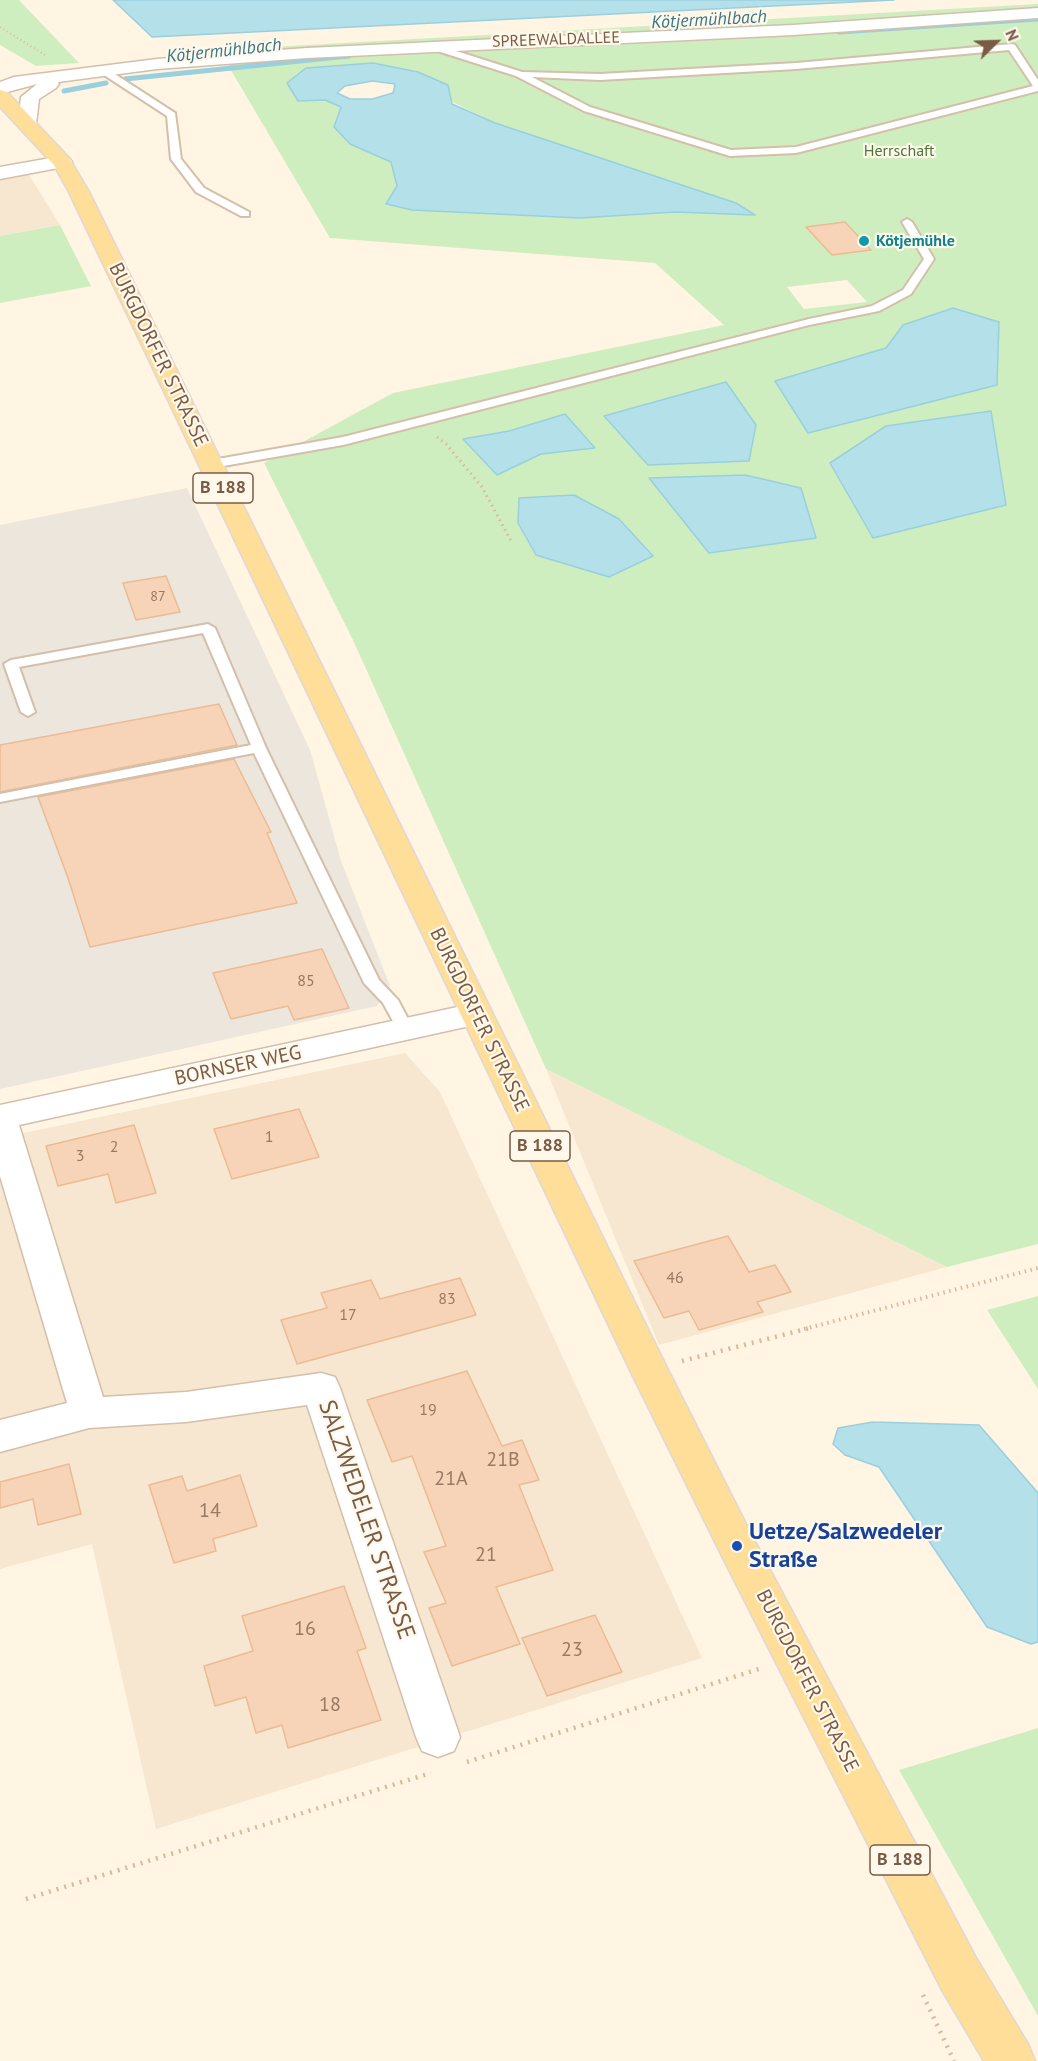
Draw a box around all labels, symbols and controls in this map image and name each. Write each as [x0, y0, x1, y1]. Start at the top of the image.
water label: Kötjermühlbach [651, 6, 767, 34]
north arrow [966, 12, 1026, 72]
text: N [1001, 26, 1024, 44]
street label: SPREEWALDALLEE [492, 28, 620, 52]
water label: Kötjermühlbach [165, 34, 283, 68]
park label: Herrschaft [864, 141, 934, 161]
place label: Kötjemühle [876, 231, 955, 251]
marker: Kötjemühle [857, 234, 871, 248]
street label: BURGDORFER STRASSE [103, 259, 213, 451]
road number: B 188 [193, 473, 253, 503]
house number: 87 [150, 589, 166, 605]
street label: BURGDORFER STRASSE [424, 924, 534, 1116]
house number: 85 [297, 971, 315, 991]
street label: BORNSER WEG [173, 1041, 303, 1091]
house number: 1 [265, 1127, 273, 1147]
road number: B 188 [510, 1131, 570, 1161]
house number: 2 [110, 1137, 118, 1157]
house number: 3 [76, 1146, 84, 1166]
house number: 46 [666, 1268, 684, 1288]
house number: 83 [438, 1289, 456, 1309]
house number: 17 [339, 1305, 357, 1325]
street label: SALZWEDELER STRASSE [312, 1397, 420, 1643]
house number: 19 [419, 1400, 437, 1420]
house number: 21B [486, 1448, 520, 1472]
house number: 21A [434, 1467, 468, 1491]
house number: 14 [199, 1499, 221, 1523]
place label: Uetze/Salzwedeler Straße [749, 1518, 942, 1574]
marker: Uetze/Salzwedeler Straße [730, 1539, 744, 1553]
house number: 21 [475, 1543, 497, 1567]
street label: BURGDORFER STRASSE [751, 1586, 863, 1776]
house number: 16 [294, 1617, 316, 1641]
house number: 23 [561, 1638, 583, 1662]
house number: 18 [319, 1693, 341, 1717]
road number: B 188 [870, 1845, 930, 1875]

